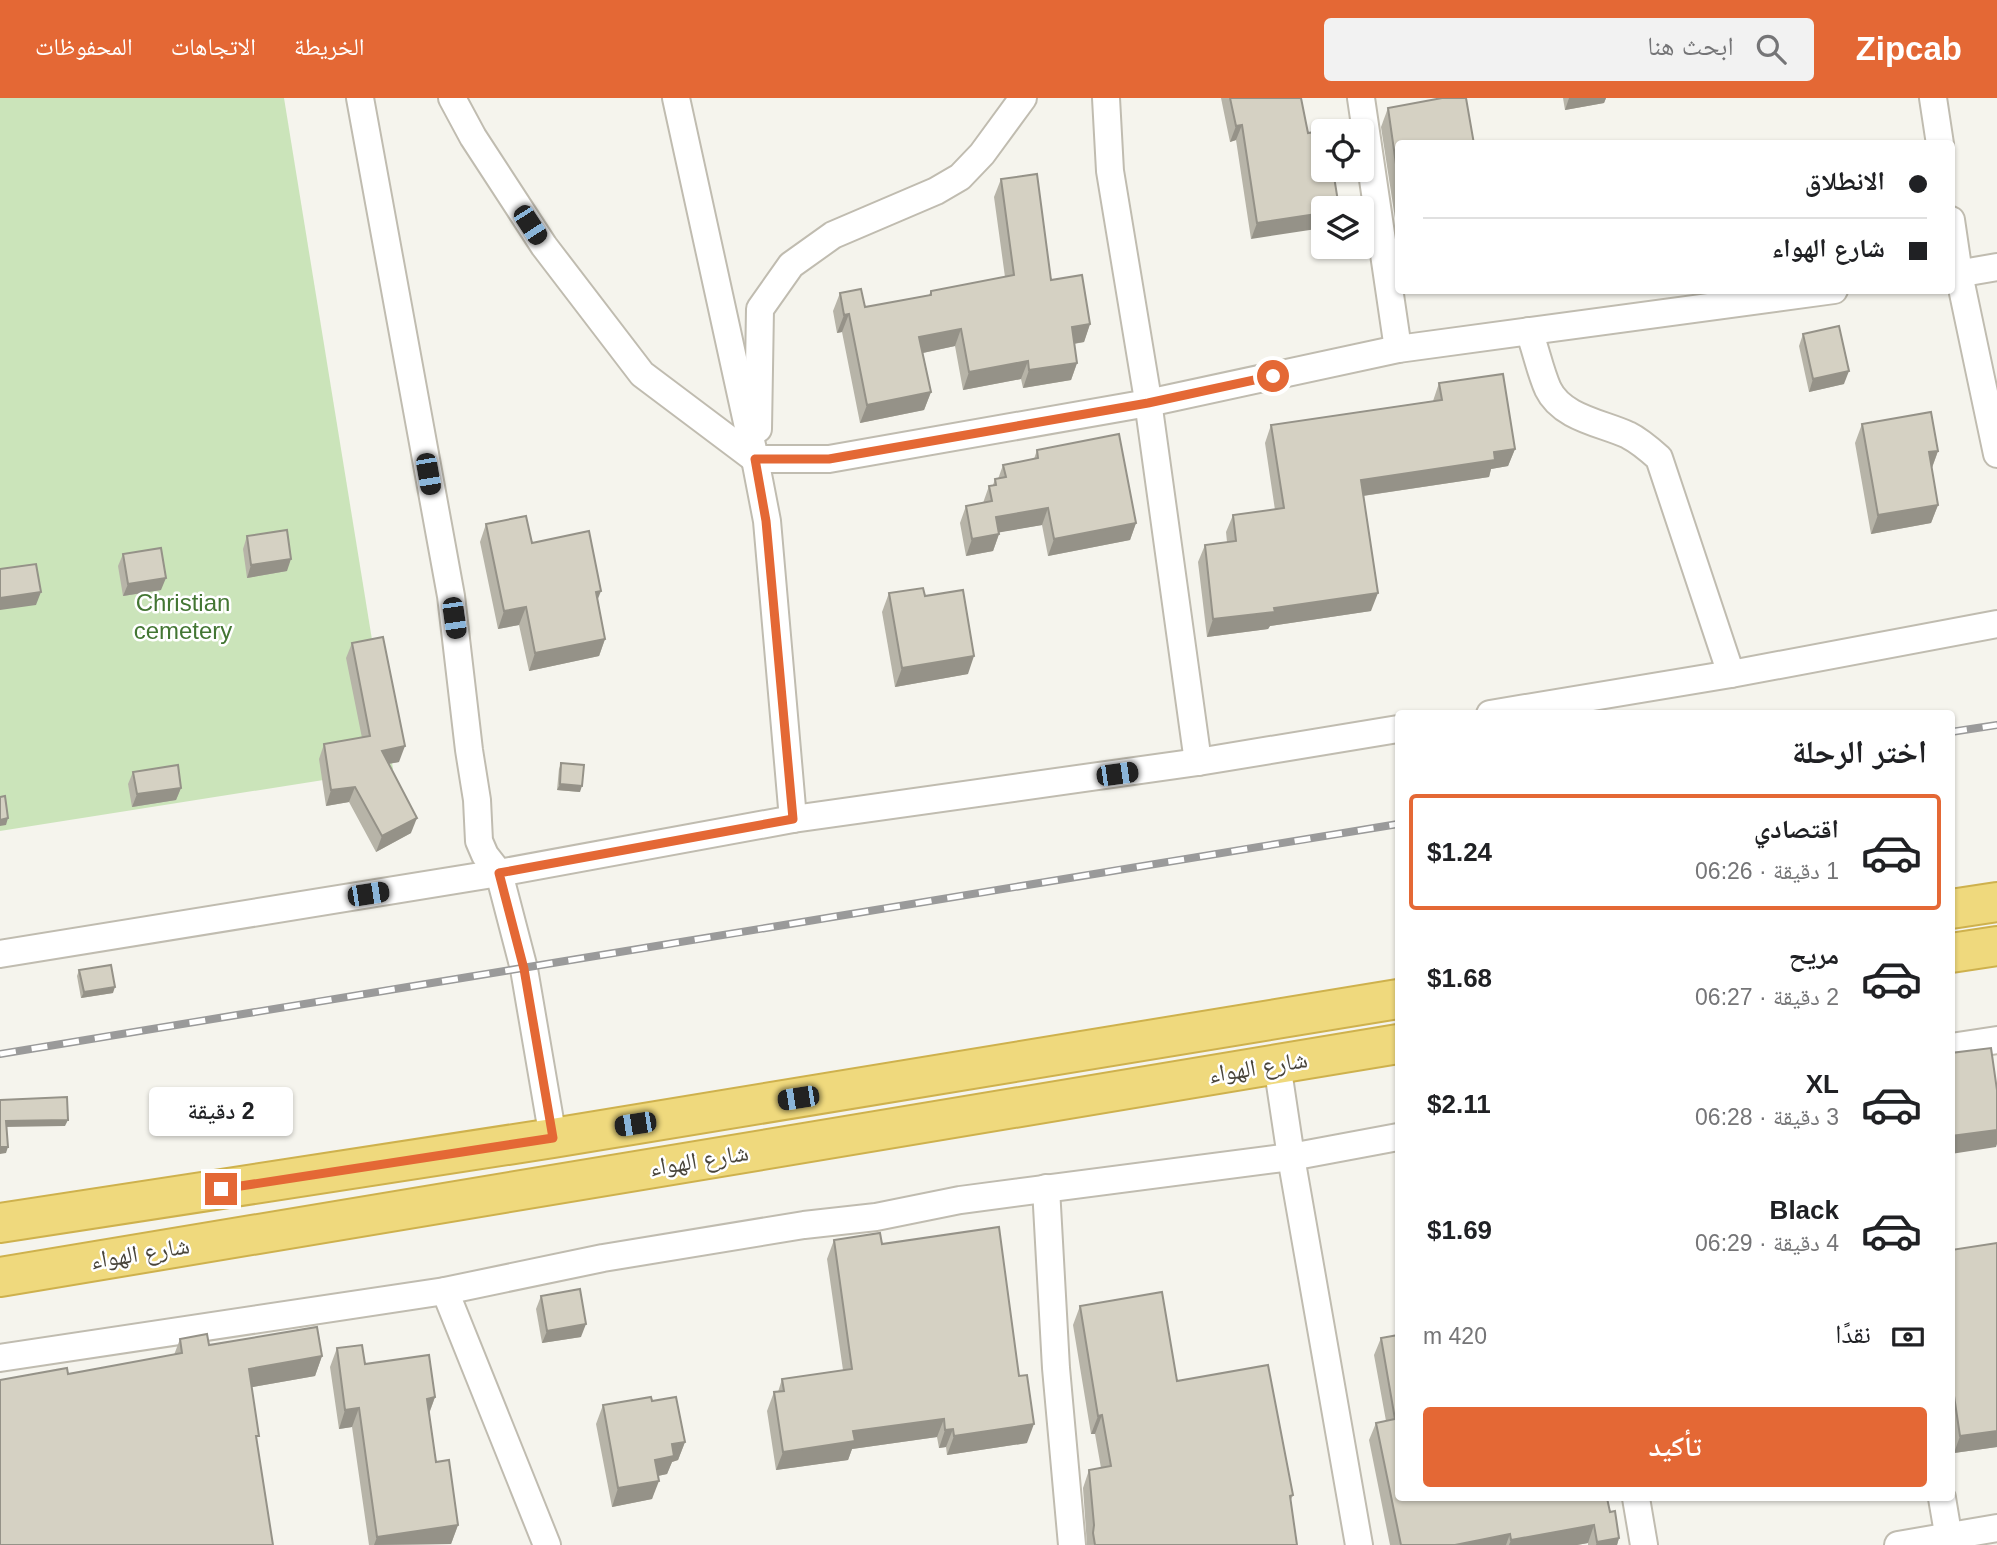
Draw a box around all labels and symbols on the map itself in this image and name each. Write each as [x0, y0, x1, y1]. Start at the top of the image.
car [510, 202, 551, 248]
route start [1257, 360, 1289, 392]
car [415, 451, 442, 497]
park label: Christian cemetery [134, 589, 232, 644]
car [441, 596, 468, 640]
car [1095, 761, 1140, 787]
car [346, 880, 391, 908]
street label: شارع الهواء [1207, 1045, 1310, 1090]
car [776, 1084, 821, 1112]
callout: 2 دقيقة [149, 1088, 293, 1136]
car [613, 1110, 658, 1138]
street label: شارع الهواء [648, 1138, 751, 1183]
route end [205, 1173, 237, 1205]
street label: شارع الهواء [89, 1231, 192, 1276]

